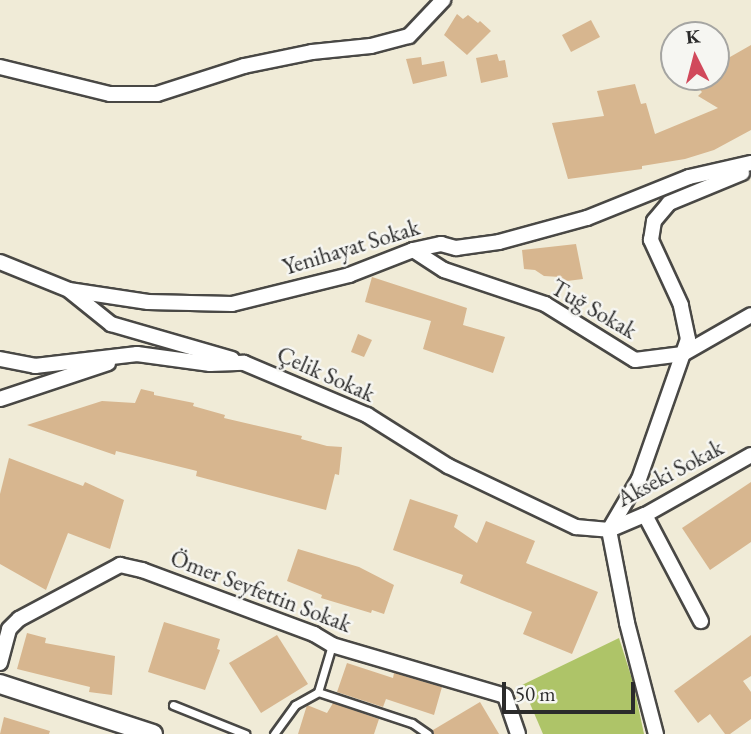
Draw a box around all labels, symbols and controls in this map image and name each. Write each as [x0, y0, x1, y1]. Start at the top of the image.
north arrow [660, 21, 730, 91]
text: K [684, 23, 701, 50]
street label: Yenihayat Sokak [279, 213, 423, 281]
street label: Tuğ Sokak [546, 273, 642, 345]
street label: Çelik Sokak [273, 340, 379, 408]
street label: Akseki Sokak [612, 433, 728, 513]
street label: Ömer Seyfettin Sokak [167, 544, 355, 638]
scale bar [506, 668, 639, 712]
text: 50 m [515, 680, 556, 707]

